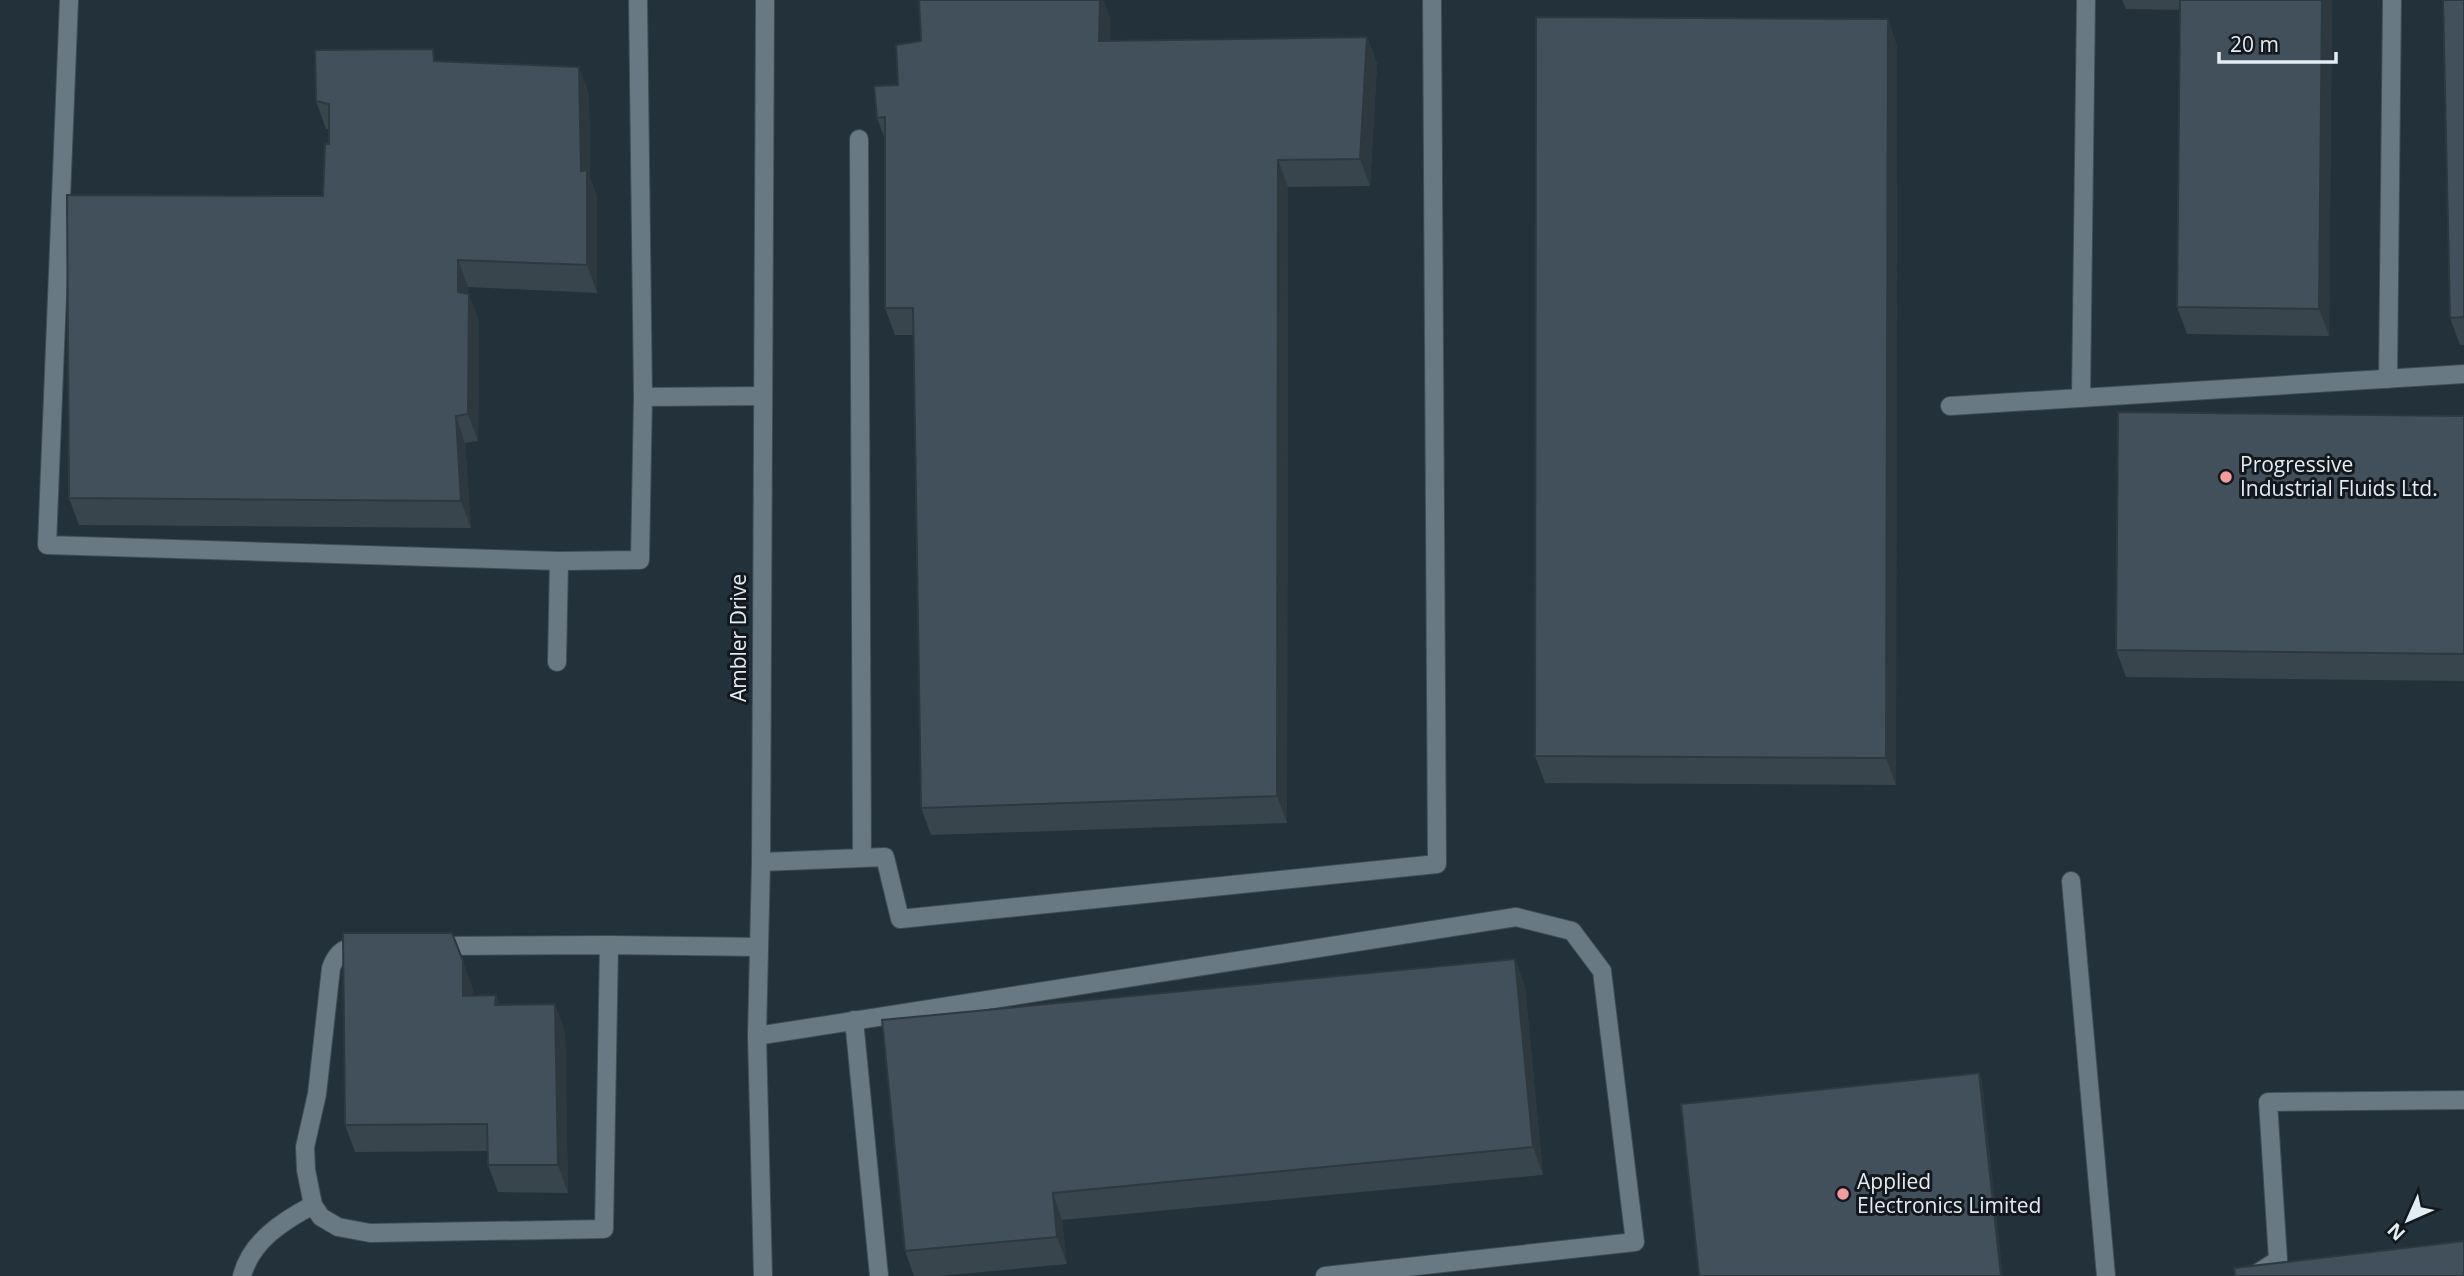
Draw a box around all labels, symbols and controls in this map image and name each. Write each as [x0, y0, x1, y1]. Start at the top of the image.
scale bar [2219, 21, 2336, 65]
text: 20 m [2230, 30, 2279, 58]
place label: Progressive Industrial Fluids Ltd. [2240, 450, 2438, 502]
marker: Progressive Industrial Fluids Ltd. [2218, 469, 2234, 485]
street label: Ambler Drive [724, 574, 752, 702]
place label: Applied Electronics Limited [1857, 1167, 2041, 1219]
north arrow [2373, 1185, 2443, 1255]
marker: Applied Electronics Limited [1835, 1186, 1851, 1202]
text: N [2381, 1217, 2411, 1247]

